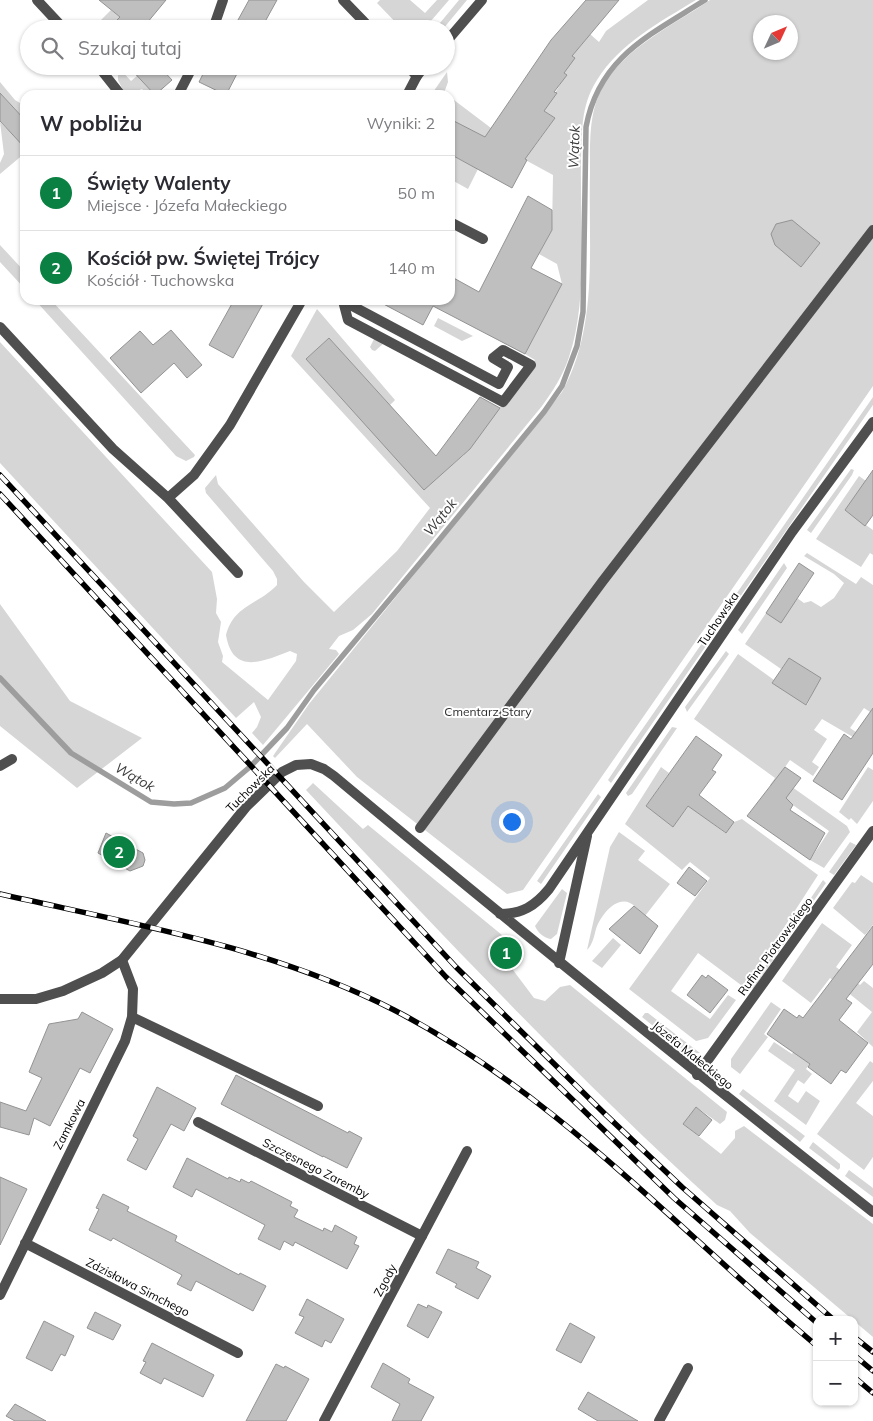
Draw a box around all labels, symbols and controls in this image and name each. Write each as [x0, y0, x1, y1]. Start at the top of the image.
north arrow [753, 15, 798, 60]
search box [20, 20, 455, 75]
icon: search [38, 34, 66, 62]
text: Szukaj tutaj [78, 36, 181, 60]
text: W pobliżu [40, 110, 142, 136]
text: Wyniki: 2 [366, 113, 435, 133]
water label: Wątok [564, 124, 584, 169]
text: Święty Walenty [87, 171, 231, 195]
text: 1 [51, 183, 61, 203]
text: 50 m [398, 183, 435, 203]
text: Miejsce · Józefa Małeckiego [87, 195, 287, 215]
text: Kościół pw. Świętej Trójcy [87, 246, 319, 270]
text: 2 [51, 258, 61, 278]
text: 140 m [388, 258, 435, 278]
text: Kościół · Tuchowska [87, 270, 234, 290]
water label: Wątok [419, 494, 461, 539]
street label: Tuchowska [694, 589, 742, 649]
park label: Cmentarz Stary [444, 704, 532, 719]
water label: Wątok [112, 758, 159, 796]
street label: Tuchowska [223, 761, 277, 815]
your location [499, 809, 525, 835]
pin: 2 [103, 833, 135, 871]
street label: Rufina Piotrowskiego [734, 894, 816, 998]
pin: 1 [490, 934, 522, 972]
street label: Józefa Małeckiego [649, 1018, 737, 1092]
street label: Zamkowa [50, 1096, 88, 1152]
street label: Szczęsnego Zaremby [260, 1135, 373, 1202]
street label: Zdzisława Simchego [84, 1254, 192, 1320]
street label: Zgody [370, 1261, 400, 1299]
map controls [813, 1316, 858, 1406]
button: + [813, 1316, 858, 1361]
button: − [813, 1361, 858, 1406]

